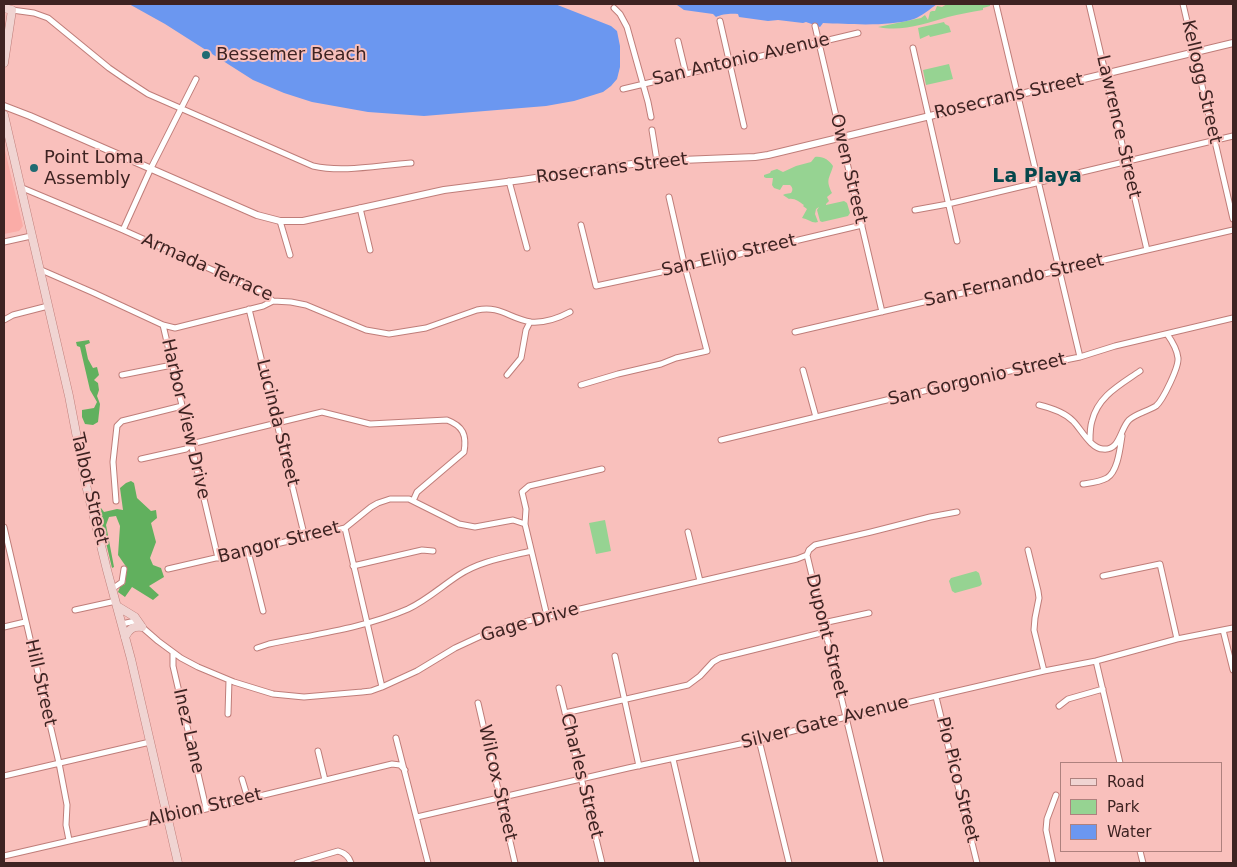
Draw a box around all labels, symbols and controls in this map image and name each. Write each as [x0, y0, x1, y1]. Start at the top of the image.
street label: Kellogg Street [1176, 18, 1226, 146]
street label: San Antonio Avenue [650, 29, 832, 91]
place label: Bessemer Beach [216, 44, 367, 66]
marker: Bessemer Beach [200, 49, 212, 61]
street label: Lawrence Street [1091, 53, 1145, 201]
street label: Rosecrans Street [932, 69, 1086, 125]
street label: Owen Street [825, 112, 871, 226]
place label: Point Loma Assembly [44, 147, 144, 190]
street label: Rosecrans Street [535, 149, 689, 189]
marker: Point Loma Assembly [28, 162, 40, 174]
district label: La Playa [992, 166, 1082, 188]
street label: Armada Terrace [138, 229, 276, 307]
street label: San Elijo Street [660, 230, 798, 282]
street label: San Fernando Street [922, 250, 1106, 312]
street label: Harbor View Drive [156, 337, 214, 501]
street label: San Gorgonio Street [886, 349, 1068, 411]
street label: Lucinda Street [251, 357, 303, 489]
street label: Talbot Street [66, 431, 112, 547]
street label: Bangor Street [216, 517, 342, 569]
street label: Dupont Street [800, 572, 852, 700]
street label: Gage Drive [478, 599, 582, 647]
street label: Hill Street [19, 637, 61, 729]
street label: Inez Lane [168, 686, 208, 776]
street label: Silver Gate Avenue [739, 692, 911, 754]
street label: Charles Street [555, 711, 607, 841]
street label: Pio Pico Street [931, 715, 983, 845]
street label: Wilcox Street [473, 723, 521, 843]
legend [1060, 762, 1222, 852]
text: Road [1107, 773, 1145, 791]
street label: Albion Street [146, 784, 264, 832]
text: Park [1107, 798, 1139, 816]
text: Water [1107, 823, 1151, 841]

